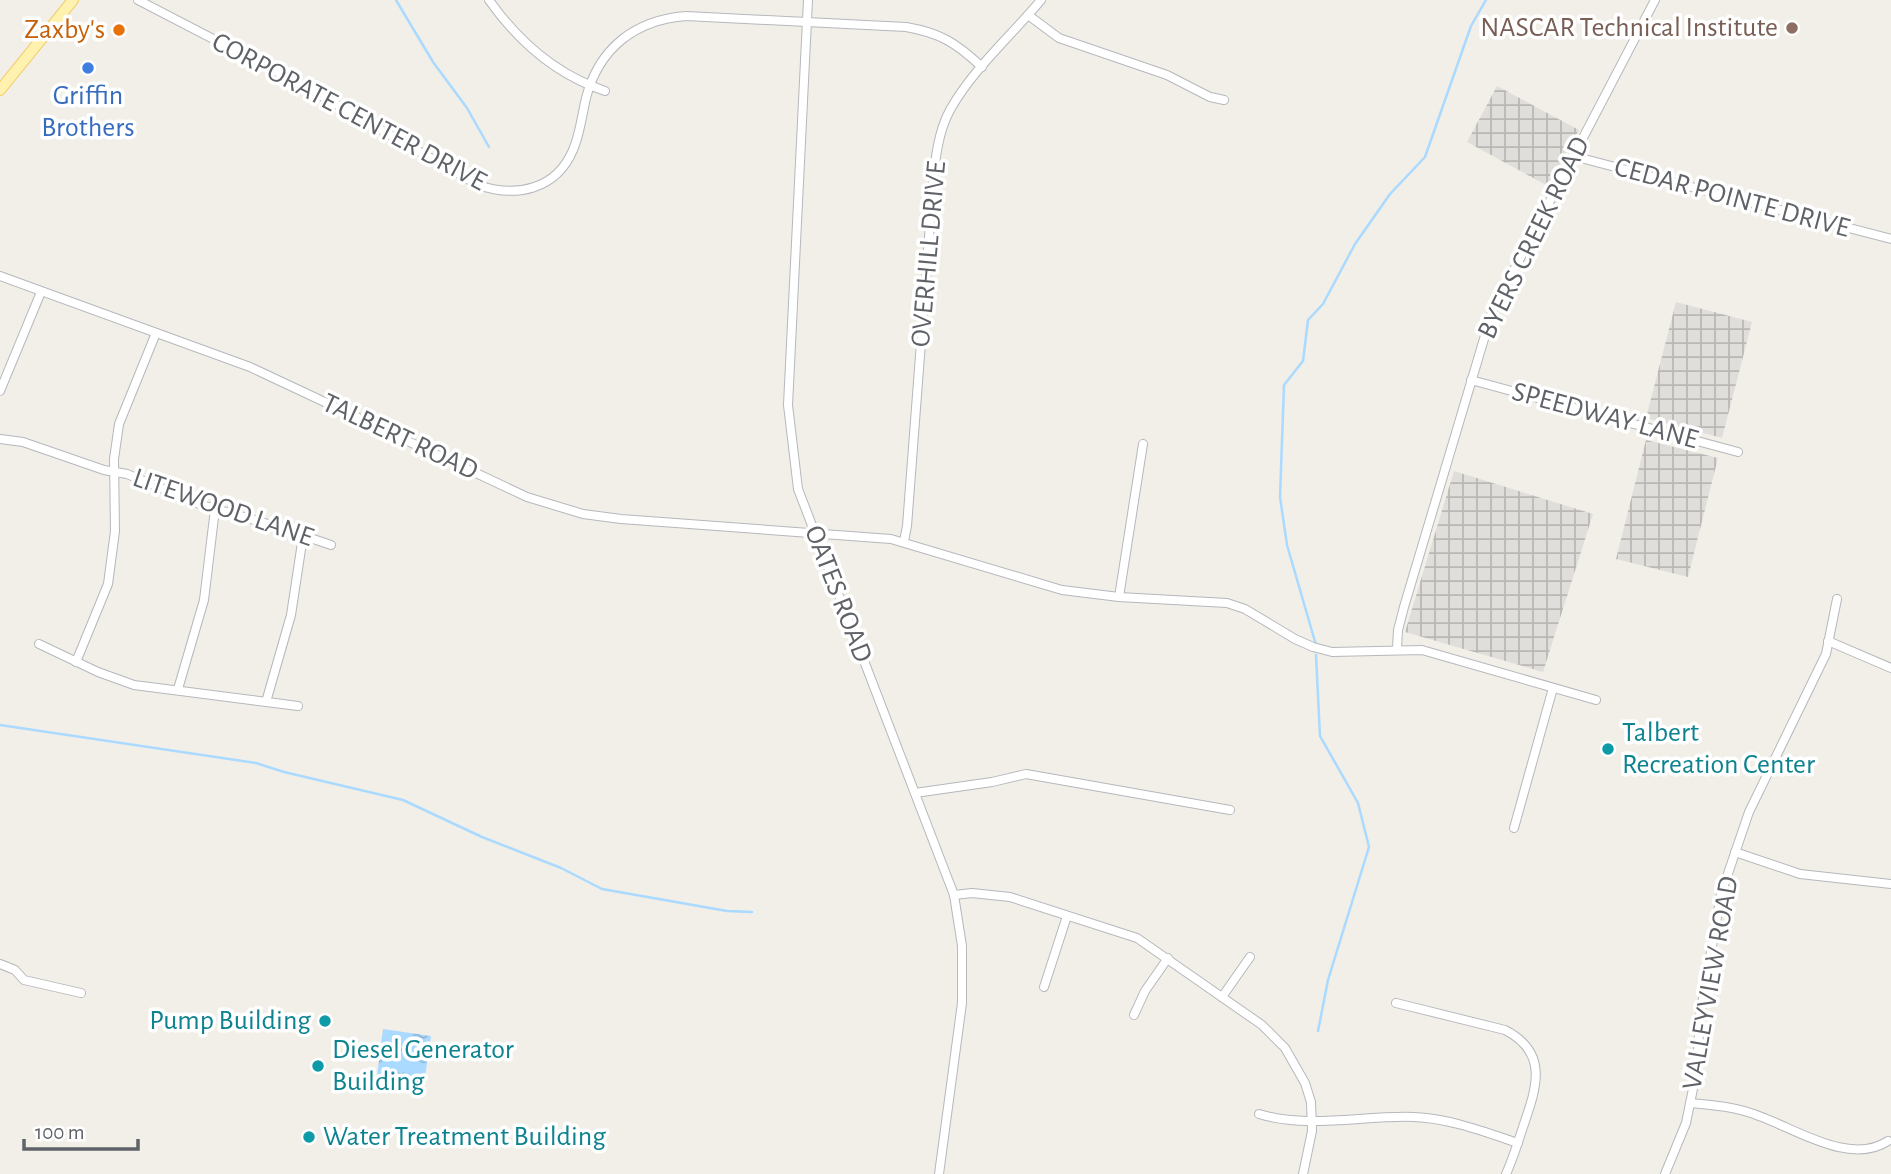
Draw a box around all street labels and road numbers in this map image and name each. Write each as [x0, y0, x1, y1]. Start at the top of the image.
street label: CORPORATE CENTER DRIVE [207, 28, 491, 196]
street label: BYERS CREEK ROAD [1473, 133, 1595, 343]
street label: CEDAR POINTE DRIVE [1611, 153, 1853, 243]
street label: OVERHILL DRIVE [907, 160, 951, 348]
street label: SPEEDWAY LANE [1509, 378, 1701, 454]
street label: TALBERT ROAD [318, 389, 482, 485]
street label: LITEWOOD LANE [129, 464, 317, 552]
street label: OATES ROAD [799, 522, 877, 666]
street label: VALLEYVIEW ROAD [1678, 874, 1744, 1092]

